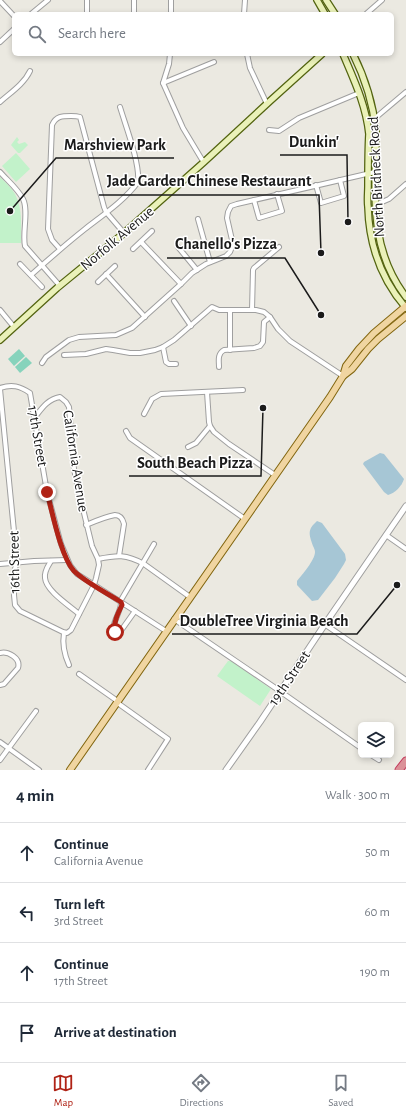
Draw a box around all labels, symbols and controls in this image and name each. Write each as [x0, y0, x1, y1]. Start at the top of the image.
search box [12, 12, 394, 56]
icon: search [26, 23, 48, 45]
text: Search here [58, 26, 126, 41]
street label: North Birdneck Road [366, 116, 387, 238]
callout: Dunkin' [280, 127, 347, 155]
callout: Marshview Park [56, 130, 174, 158]
text: Dunkin' [289, 134, 339, 150]
text: Marshview Park [64, 137, 166, 153]
callout: Jade Garden Chinese Restaurant [99, 167, 319, 195]
text: Jade Garden Chinese Restaurant [107, 173, 312, 189]
street label: Norfolk Avenue [78, 204, 157, 273]
callout: Chanello's Pizza [167, 230, 285, 258]
text: Chanello's Pizza [175, 236, 277, 252]
street label: 17th Street [25, 404, 50, 468]
street label: California Avenue [60, 409, 91, 513]
callout: South Beach Pizza [129, 448, 261, 476]
text: South Beach Pizza [137, 455, 253, 471]
route end [38, 483, 56, 501]
street label: 16th Street [6, 530, 23, 593]
callout: DoubleTree Virginia Beach [172, 606, 357, 634]
text: DoubleTree Virginia Beach [179, 613, 349, 629]
route start [106, 623, 124, 641]
street label: 19th Street [266, 648, 313, 708]
map controls [358, 722, 394, 758]
button: layers [358, 722, 394, 758]
text: 4 min [16, 787, 54, 804]
text: Walk · 300 m [325, 789, 390, 802]
text: Continue [54, 837, 109, 852]
icon: ahead [16, 842, 38, 864]
text: 50 m [365, 846, 390, 859]
text: California Avenue [54, 855, 143, 868]
text: Turn left [54, 897, 105, 912]
icon: left [16, 902, 38, 924]
text: 60 m [364, 906, 390, 919]
text: 3rd Street [54, 915, 103, 928]
text: Continue [54, 957, 109, 972]
icon: ahead [16, 962, 38, 984]
text: 190 m [360, 966, 390, 979]
text: 17th Street [54, 975, 108, 988]
icon: arrive [16, 1022, 38, 1044]
text: Arrive at destination [54, 1025, 177, 1040]
tab: Map [52, 1072, 74, 1109]
tab: Directions [179, 1072, 223, 1109]
tab: Saved [328, 1072, 353, 1109]

